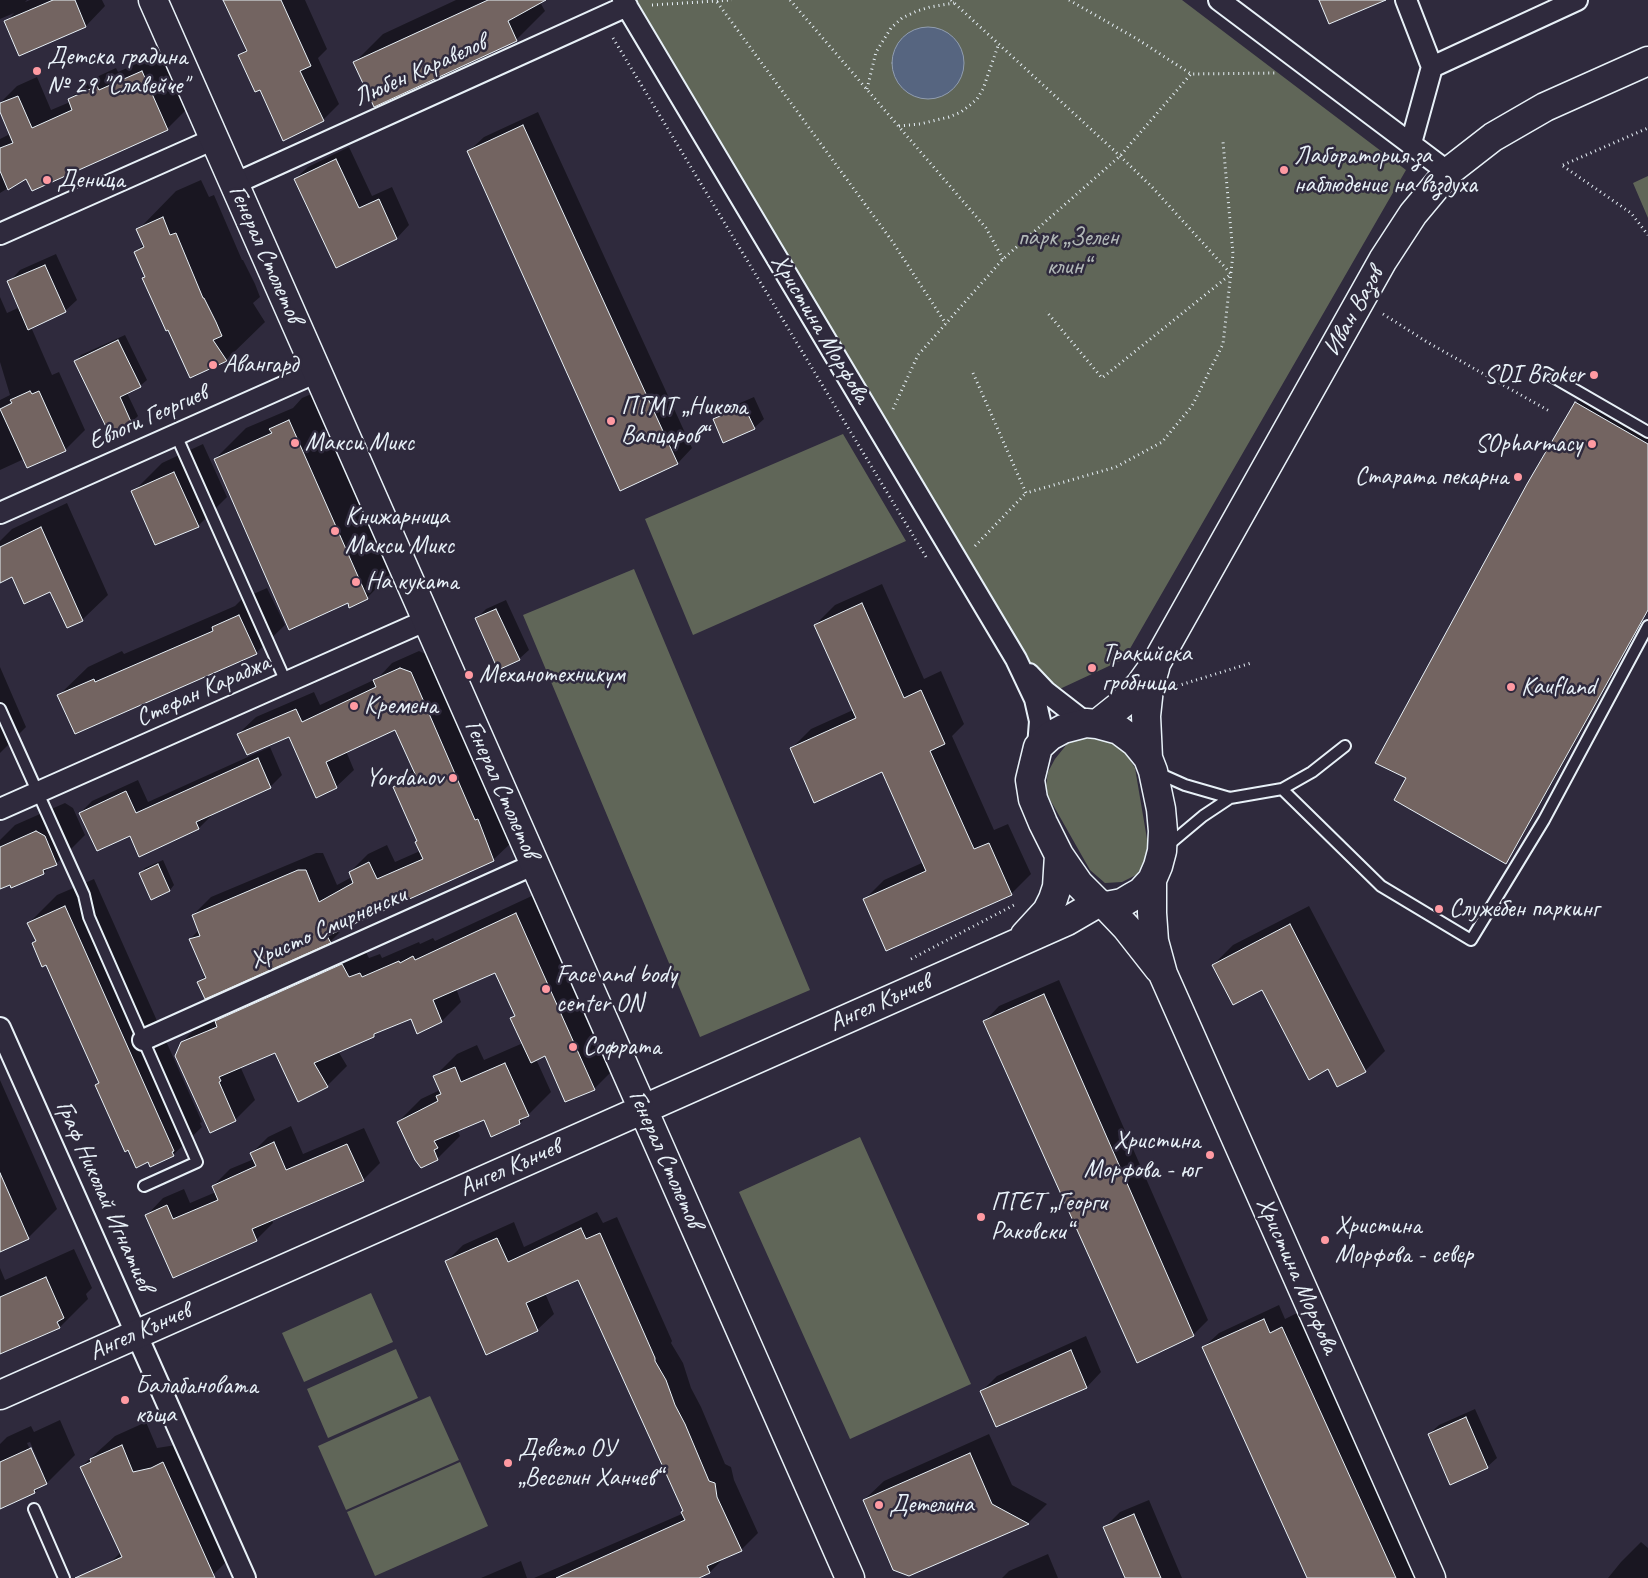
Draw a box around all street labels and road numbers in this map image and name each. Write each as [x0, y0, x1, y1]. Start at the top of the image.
street label: Любен Каравелов [349, 28, 491, 114]
street label: Генерал Столетов [221, 180, 309, 328]
street label: Христина Морфова [764, 249, 876, 409]
street label: Иван Вазов [1317, 262, 1391, 362]
street label: Евлоги Георгиев [84, 378, 212, 458]
street label: Стефан Караджа [131, 648, 275, 734]
street label: Генерал Столетов [457, 715, 545, 863]
street label: Христо Смирненски [245, 880, 411, 976]
street label: Ангел Кънчев [825, 967, 935, 1039]
street label: Генерал Столетов [621, 1085, 709, 1233]
street label: Граф Николай Игнатиев [49, 1096, 159, 1296]
street label: Ангел Кънчев [455, 1132, 565, 1204]
street label: Христина Морфова [1249, 1193, 1345, 1359]
street label: Ангел Кънчев [85, 1296, 195, 1368]

